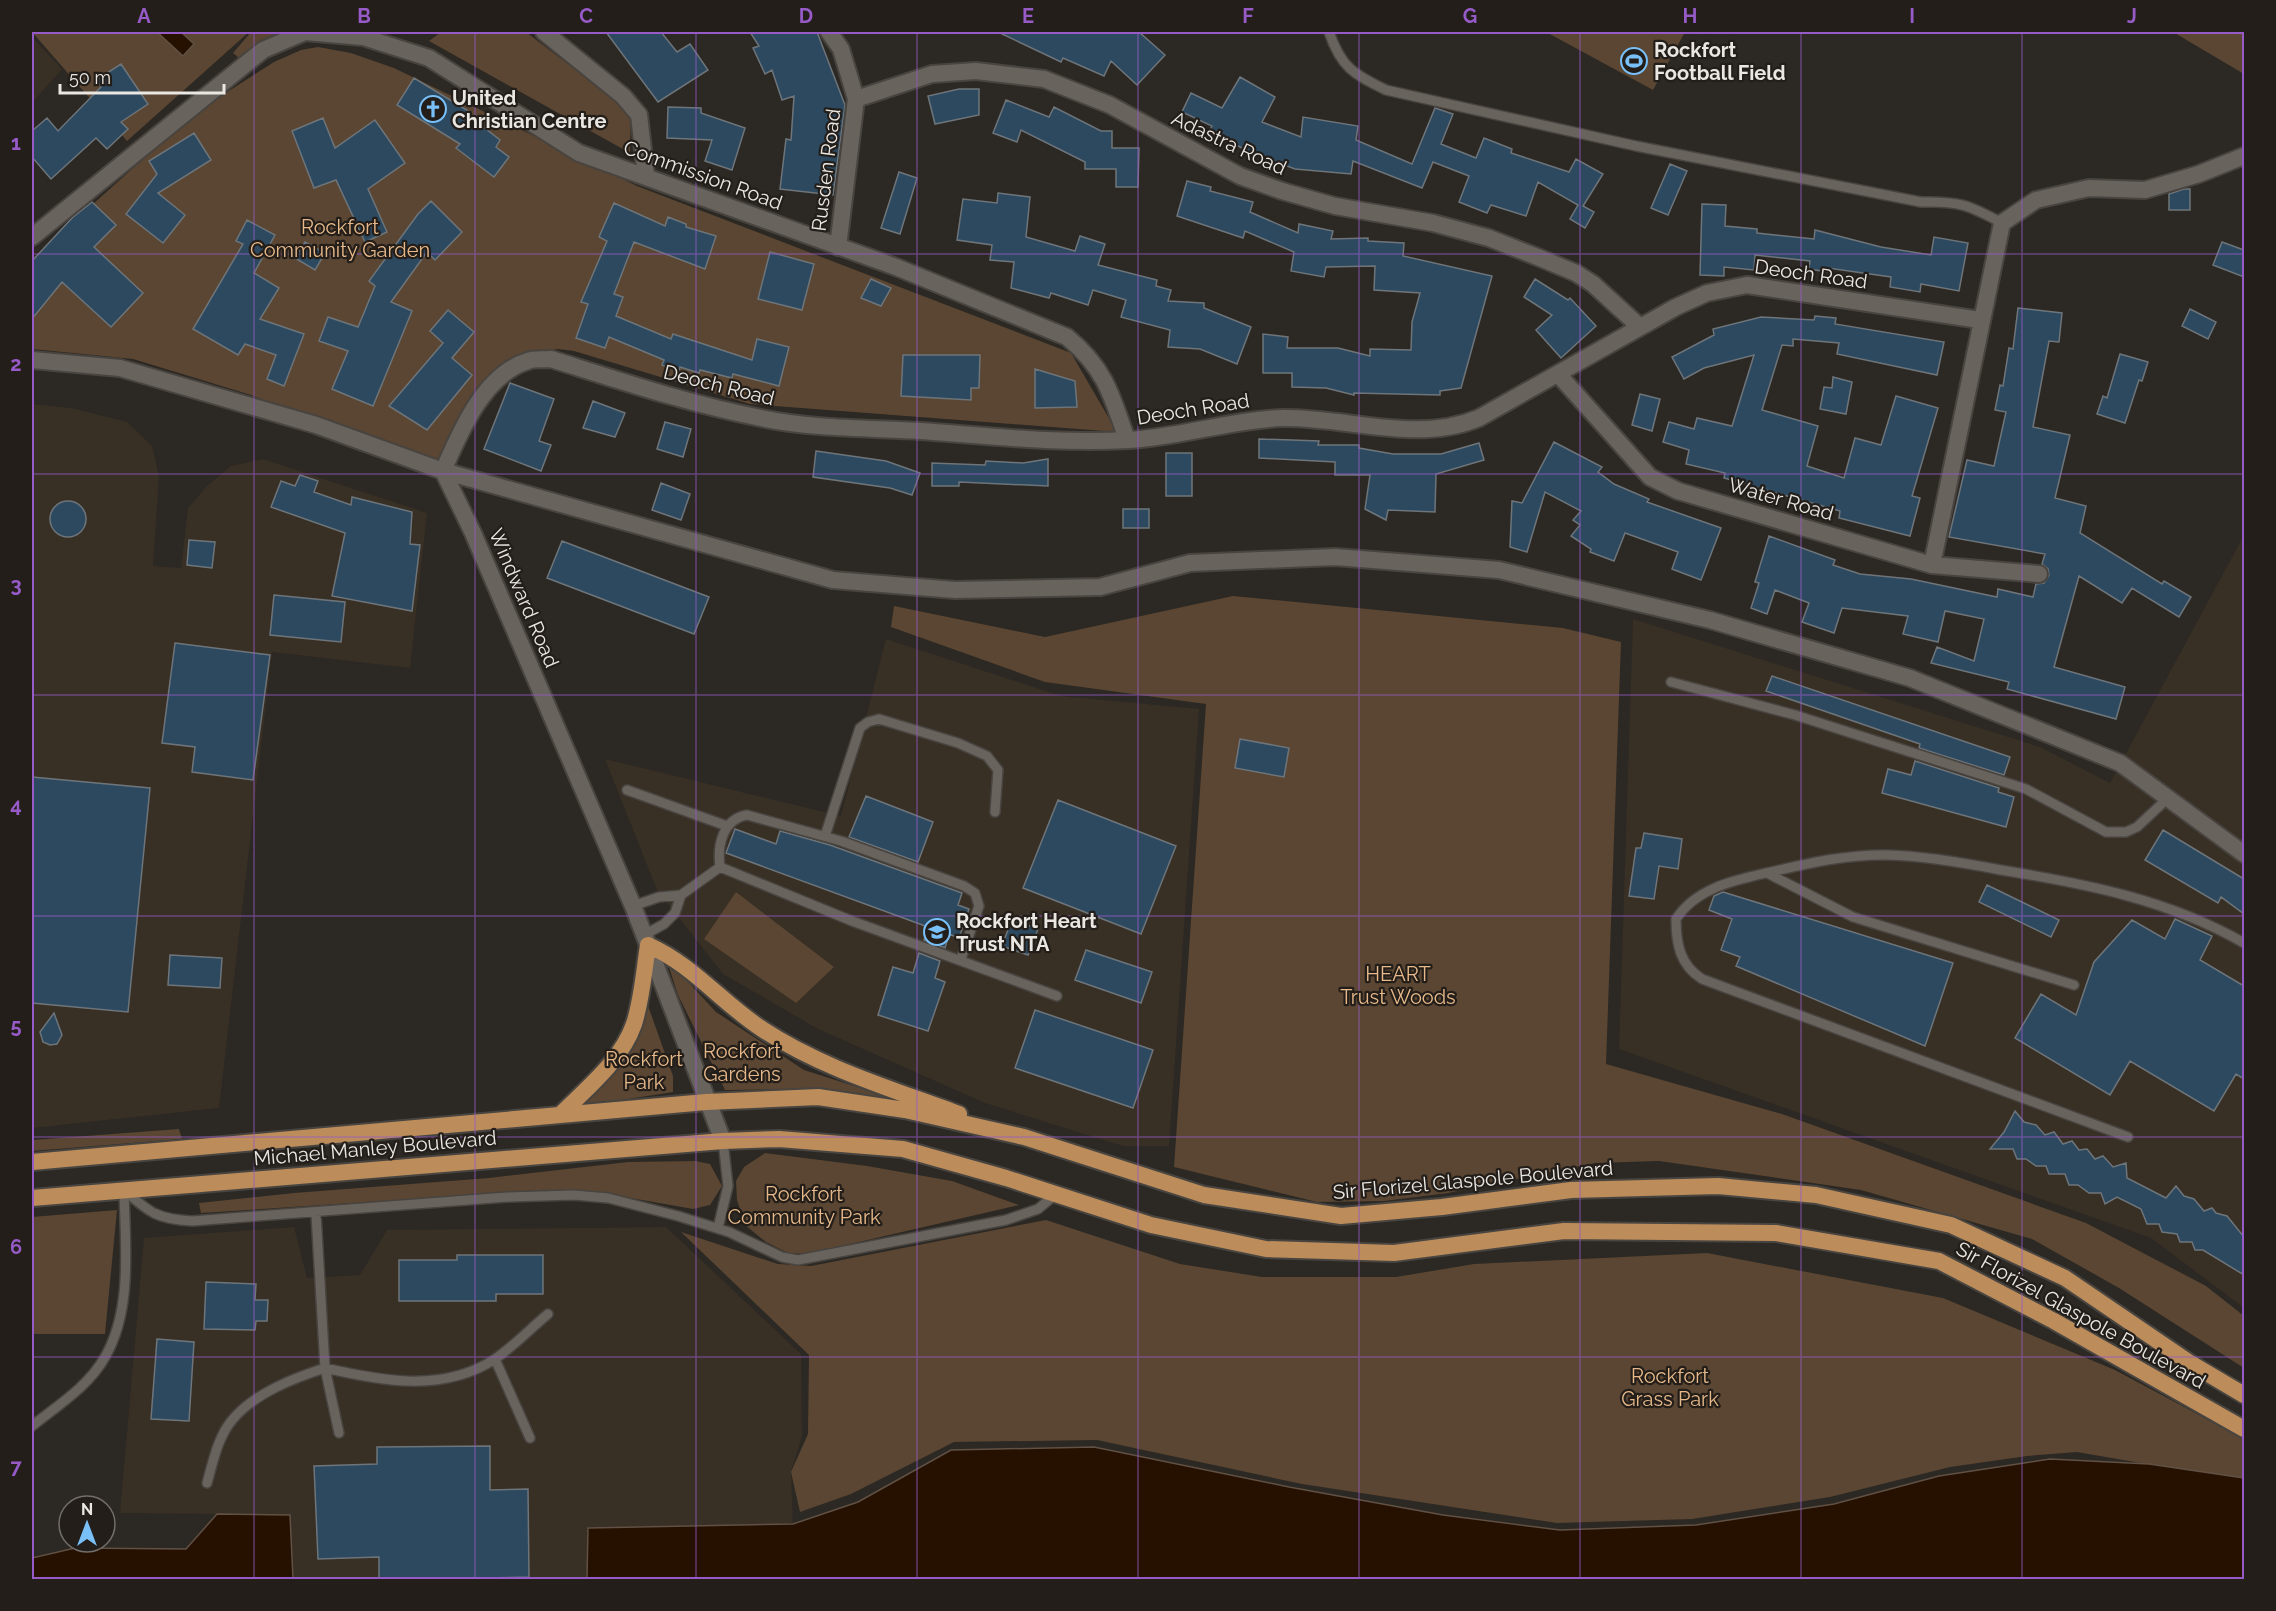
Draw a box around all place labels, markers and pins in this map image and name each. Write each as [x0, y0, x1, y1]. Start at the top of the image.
place label: Rockfort Football Field [1654, 38, 1786, 85]
sports icon: Rockfort Football Field [1619, 46, 1649, 76]
place label: United Christian Centre [452, 86, 607, 133]
church icon: United Christian Centre [418, 94, 448, 124]
place label: Rockfort Heart Trust NTA [956, 909, 1097, 956]
school or university icon: Rockfort Heart Trust NTA [922, 917, 952, 947]

